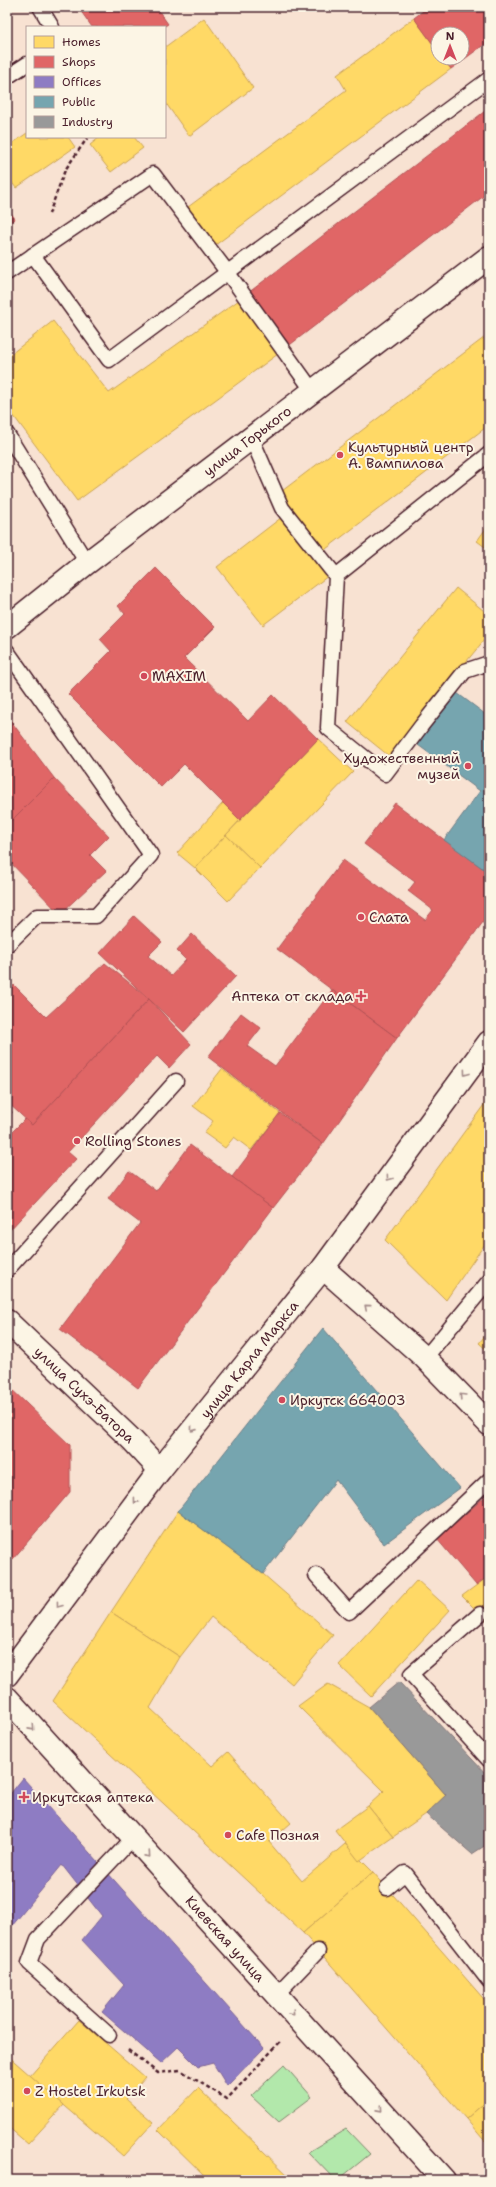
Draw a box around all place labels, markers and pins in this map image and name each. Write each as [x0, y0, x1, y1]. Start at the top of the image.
place label: Культурный центр А. Вампилова [348, 438, 474, 472]
marker: Культурный центр А. Вампилова [335, 450, 345, 460]
place label: MAXIM [152, 667, 206, 685]
marker: MAXIM [139, 671, 149, 681]
place label: Художественный музей [343, 749, 460, 783]
marker: Художественный музей [463, 761, 473, 771]
place label: Слата [369, 908, 409, 926]
marker: Слата [356, 912, 366, 922]
place label: Аптека от склада [231, 987, 353, 1005]
marker: Аптека от склада [356, 991, 366, 1001]
place label: Rolling Stones [85, 1132, 182, 1150]
marker: Rolling Stones [72, 1136, 82, 1146]
place label: Иркутск 664003 [290, 1391, 406, 1409]
marker: Иркутск 664003 [277, 1395, 287, 1405]
place label: Иркутская аптека [32, 1788, 154, 1806]
marker: Иркутская аптека [19, 1792, 29, 1802]
place label: Cafe Позная [236, 1826, 319, 1844]
marker: Cafe Позная [223, 1830, 233, 1840]
place label: Z Hostel Irkutsk [35, 2082, 146, 2100]
marker: Z Hostel Irkutsk [22, 2086, 32, 2096]

